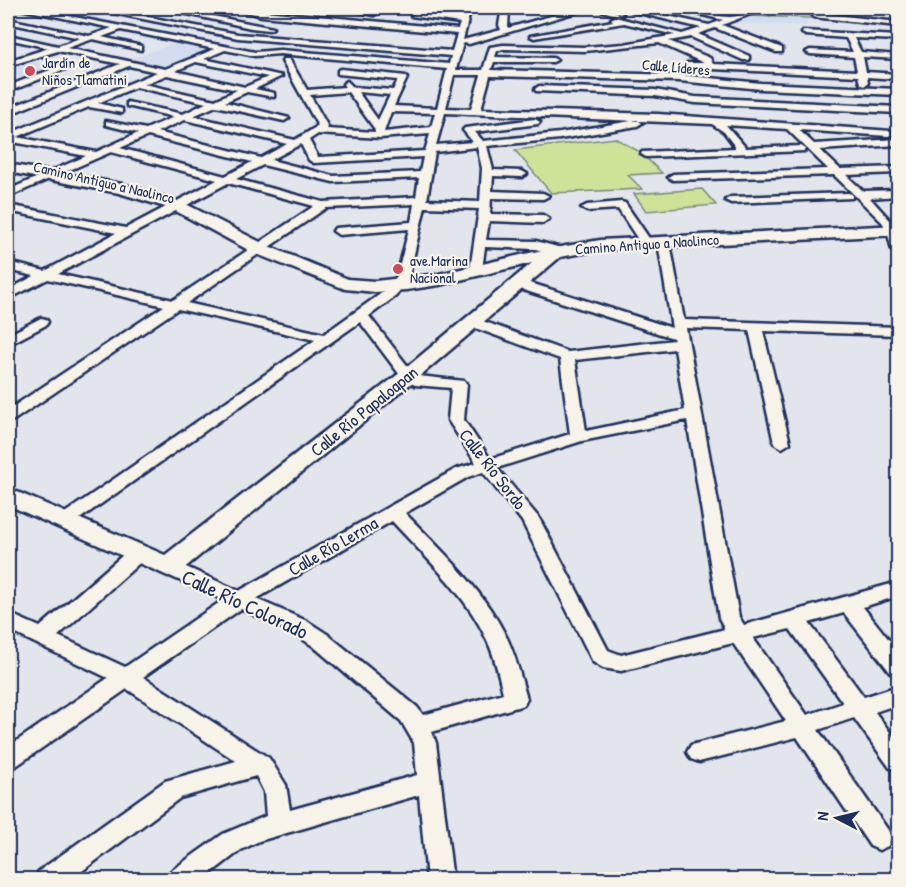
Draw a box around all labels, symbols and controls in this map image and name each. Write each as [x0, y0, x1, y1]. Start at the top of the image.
place label: Jardín de Niños Tlamatini [42, 52, 127, 90]
street label: Calle Líderes [641, 54, 711, 80]
marker: Jardín de Niños Tlamatini [23, 64, 37, 78]
street label: Camino Antiguo a Naolinco [31, 156, 177, 208]
street label: Camino Antiguo a Naolinco [574, 229, 720, 259]
place label: ave.Marina Nacional [410, 250, 468, 288]
marker: ave.Marina Nacional [391, 262, 405, 276]
street label: Calle Río Papaloapan [305, 360, 423, 462]
street label: Calle Río Sordo [454, 423, 532, 515]
street label: Calle Río Lerma [284, 510, 382, 582]
street label: Calle Río Colorado [177, 562, 313, 646]
north arrow [807, 788, 867, 848]
text: N [811, 810, 834, 822]

